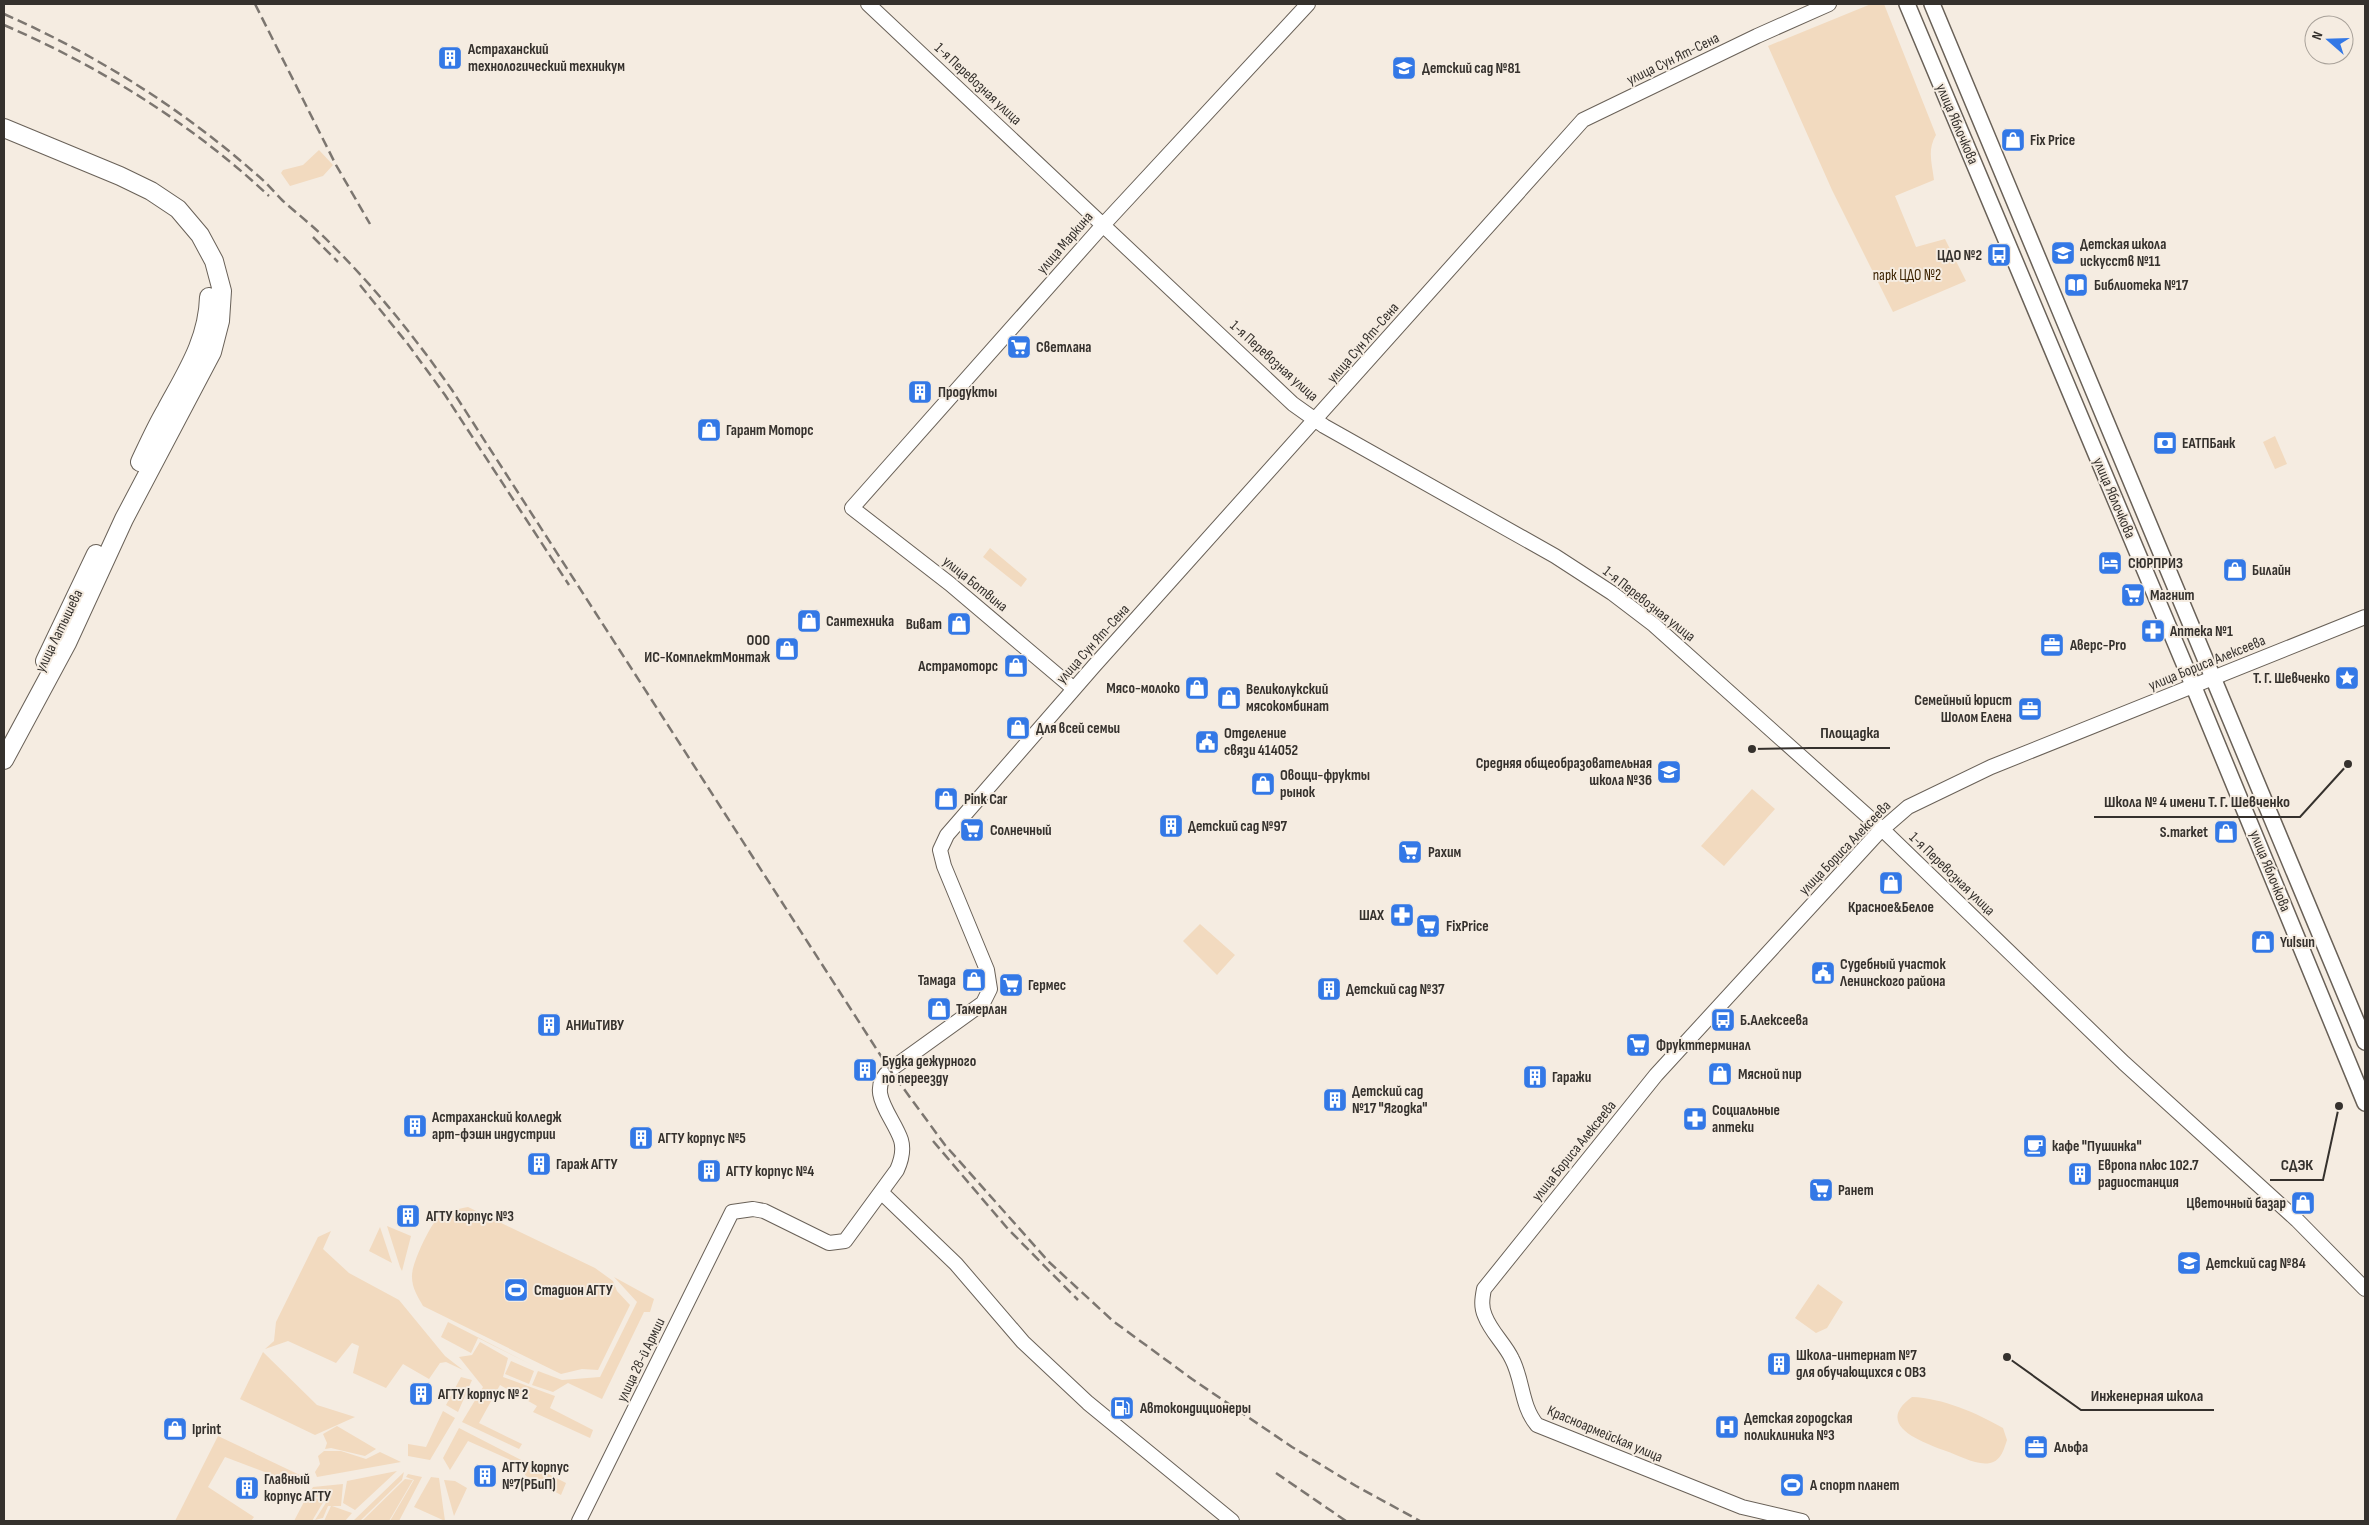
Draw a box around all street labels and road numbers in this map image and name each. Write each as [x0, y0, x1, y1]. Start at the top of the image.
street label: улица Сун Ят-Сена [1624, 28, 1723, 90]
street label: 1-я Перевозная улица [930, 39, 1026, 129]
street label: улица Яблочкова [1931, 81, 1983, 167]
street label: улица Маркина [1033, 208, 1097, 278]
street label: улица Сун Ят-Сена [1323, 299, 1403, 387]
street label: 1-я Перевозная улица [1226, 316, 1322, 406]
street label: улица Яблочкова [2088, 455, 2140, 541]
street label: улица Ботвина [938, 552, 1012, 616]
street label: 1-я Перевозная улица [1599, 562, 1699, 646]
street label: улица Латышева [31, 586, 87, 675]
street label: улица Сун Ят-Сена [1052, 600, 1134, 688]
street label: улица Бориса Алексеева [2146, 631, 2268, 695]
street label: улица Бориса Алексеева [1795, 797, 1895, 899]
street label: 1-я Перевозная улица [1905, 828, 1999, 920]
street label: улица Яблочкова [2245, 828, 2295, 915]
street label: улица Бориса Алексеева [1528, 1097, 1621, 1205]
street label: улица 28-й Армии [612, 1315, 670, 1405]
street label: Красноармейская улица [1544, 1401, 1666, 1467]

